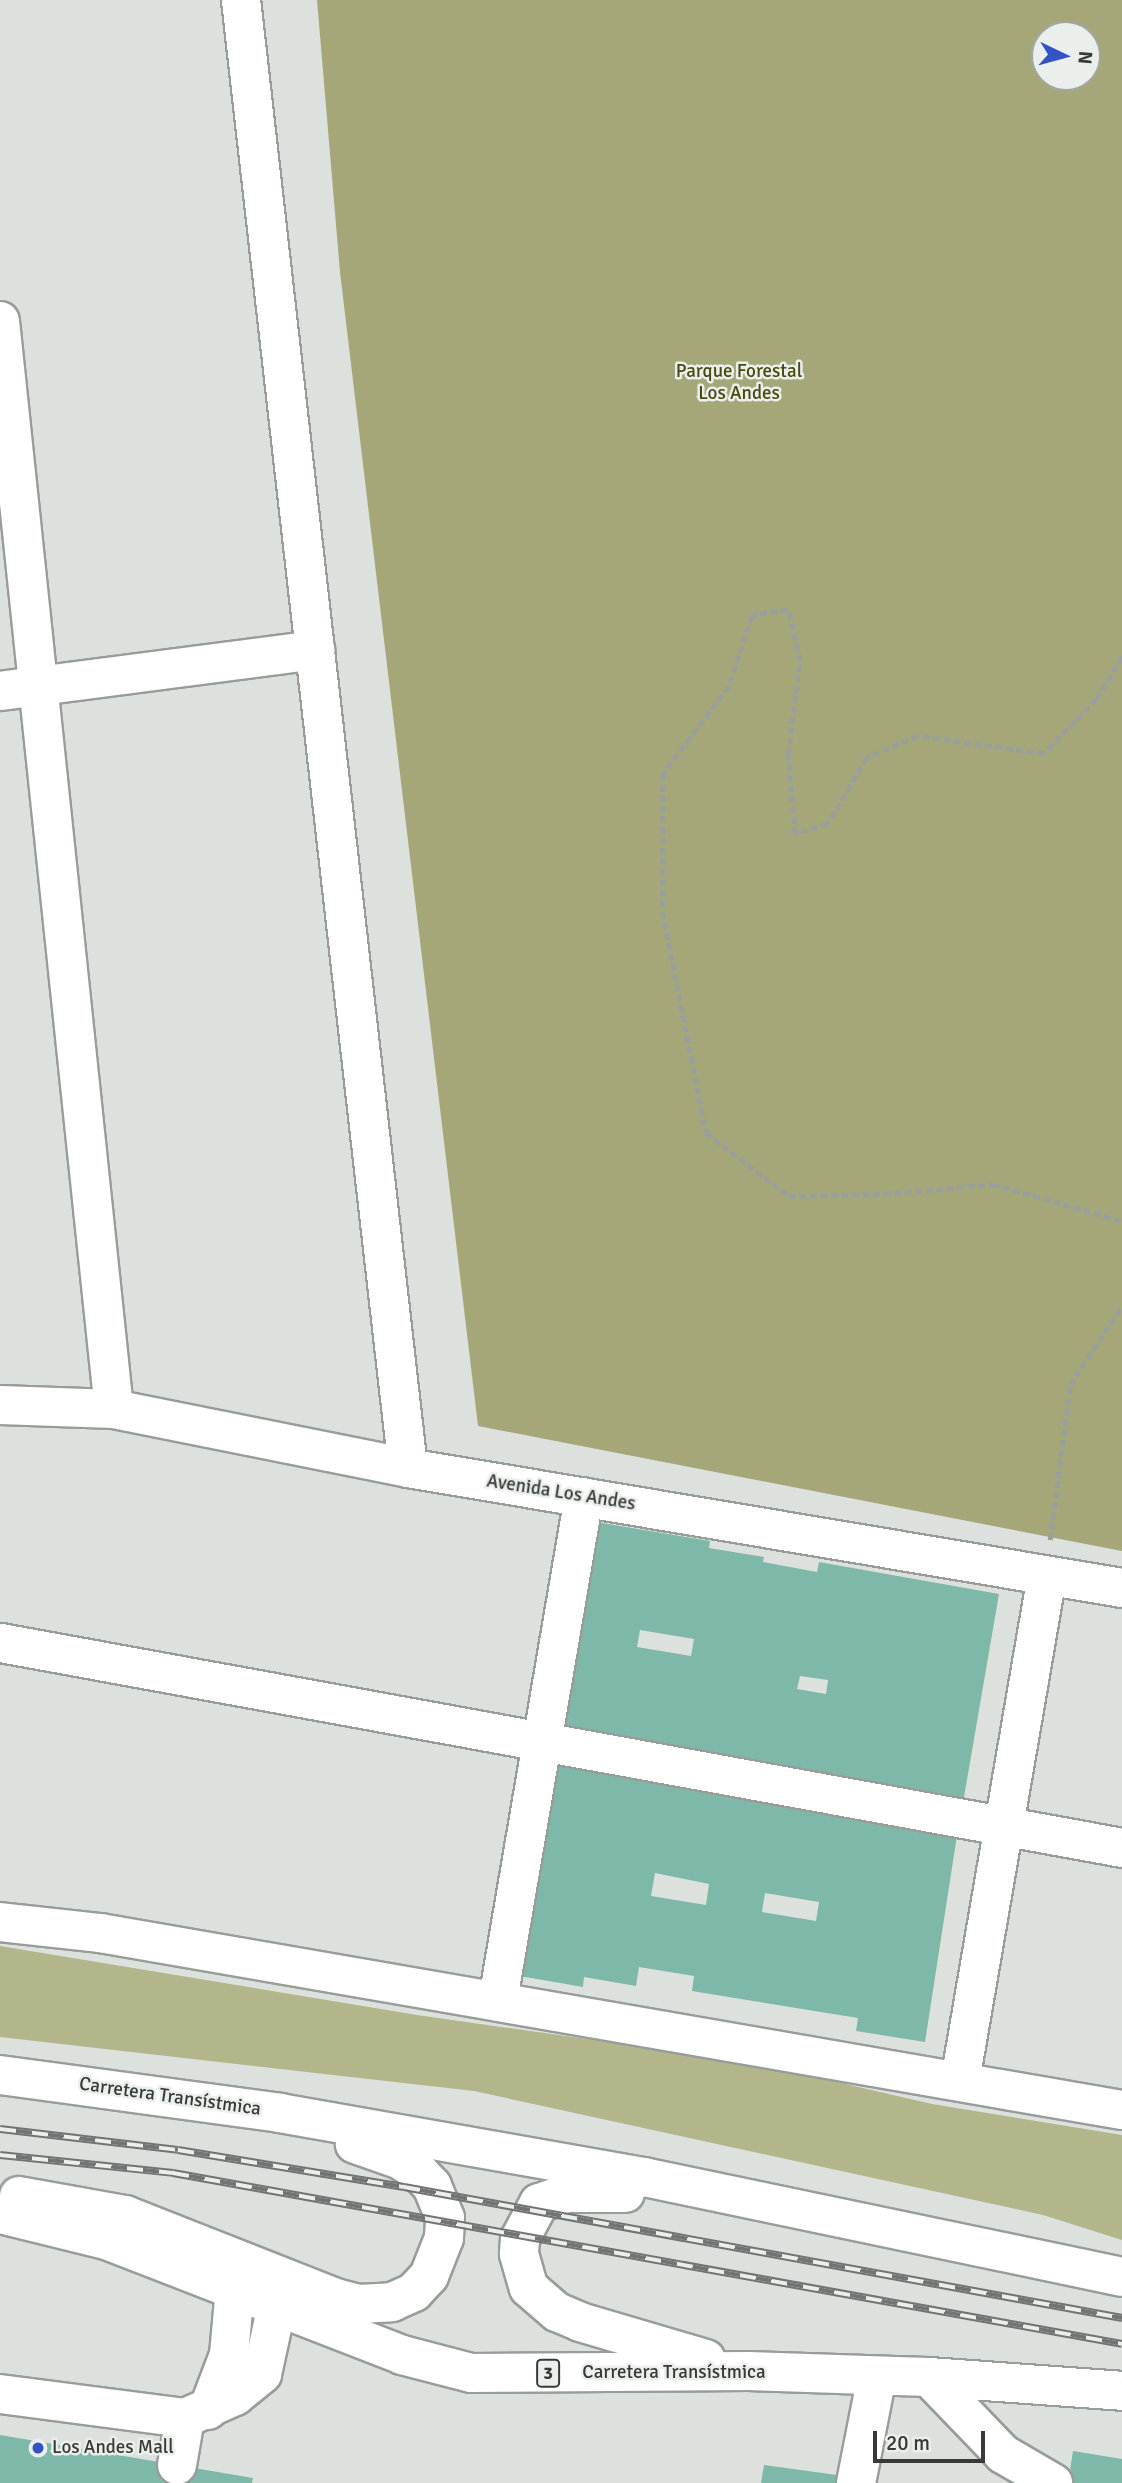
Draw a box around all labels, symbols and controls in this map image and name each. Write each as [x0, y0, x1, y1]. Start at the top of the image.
north arrow [1031, 21, 1101, 91]
text: N [1072, 50, 1097, 65]
park label: Parque Forestal Los Andes [676, 361, 802, 405]
street label: Avenida Los Andes [485, 1470, 637, 1516]
street label: Carretera Transístmica [78, 2073, 262, 2121]
road number: 3 [536, 2358, 560, 2388]
street label: Carretera Transístmica [582, 2362, 766, 2384]
scale bar [877, 2416, 989, 2460]
text: 20 m [886, 2430, 930, 2456]
place label: Los Andes Mall [52, 2437, 174, 2459]
marker: Los Andes Mall [30, 2440, 46, 2456]

